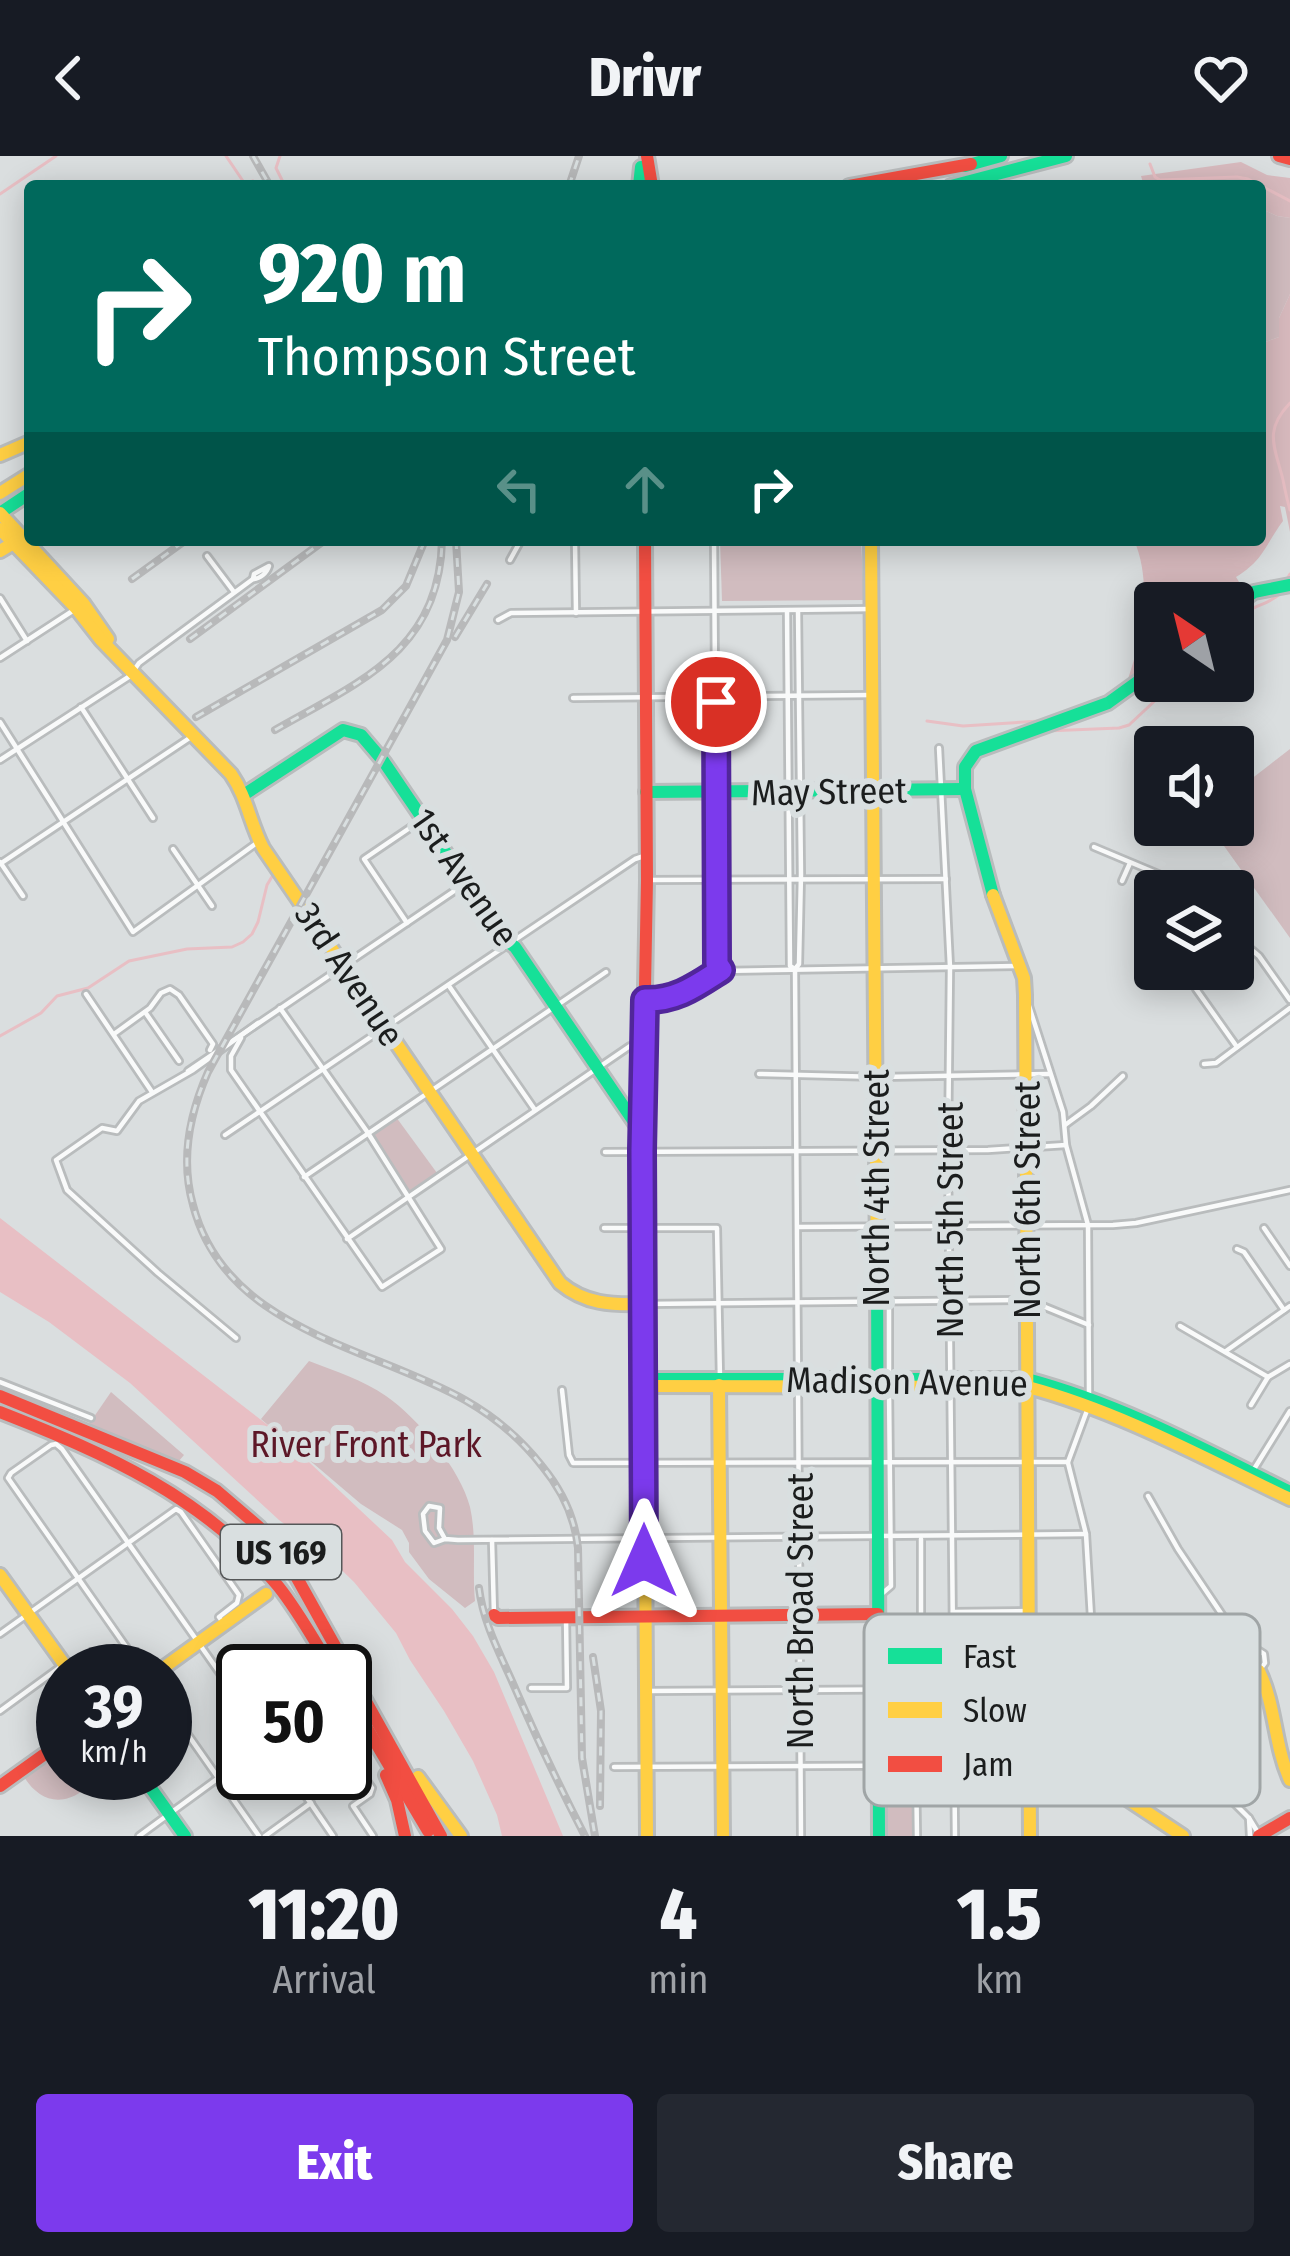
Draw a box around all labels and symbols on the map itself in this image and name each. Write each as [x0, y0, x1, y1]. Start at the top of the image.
north arrow [1134, 582, 1254, 702]
pin [665, 651, 767, 753]
street label: May Street [751, 769, 907, 815]
street label: 1st Avenue [401, 800, 527, 955]
street label: 3rd Avenue [285, 894, 413, 1055]
street label: North 4th Street [855, 1069, 899, 1307]
street label: North 6th Street [1006, 1081, 1050, 1319]
street label: North 5th Street [929, 1101, 973, 1338]
street label: Madison Avenue [786, 1358, 1028, 1406]
park label: River Front Park [250, 1423, 482, 1467]
street label: North Broad Street [779, 1473, 823, 1749]
position arrow [581, 1498, 707, 1624]
road number: US 169 [221, 1525, 341, 1579]
legend [864, 1614, 1260, 1806]
text: Fast [963, 1637, 1017, 1677]
speed limit sign: 50 [216, 1644, 372, 1800]
text: Slow [963, 1691, 1027, 1731]
text: Jam [963, 1745, 1014, 1785]

